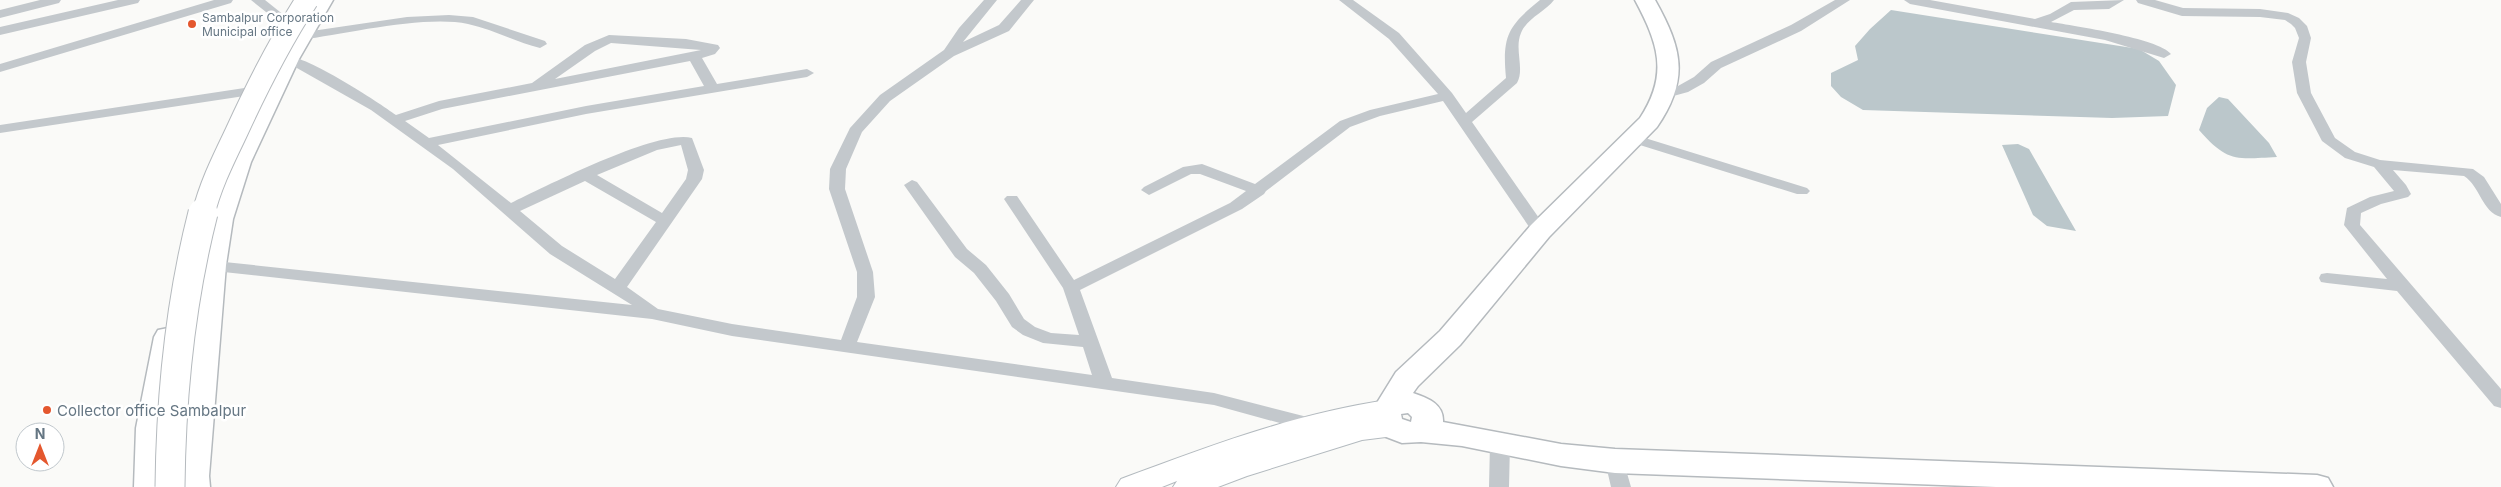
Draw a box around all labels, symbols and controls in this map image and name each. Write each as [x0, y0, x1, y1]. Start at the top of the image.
place label: Sambalpur Corporation Municipal office [202, 10, 334, 39]
marker: Sambalpur Corporation Municipal office [186, 18, 198, 30]
place label: Collector office Sambalpur [57, 401, 246, 420]
marker: Collector office Sambalpur [41, 404, 53, 416]
north arrow [15, 422, 65, 472]
text: N [35, 425, 45, 442]

